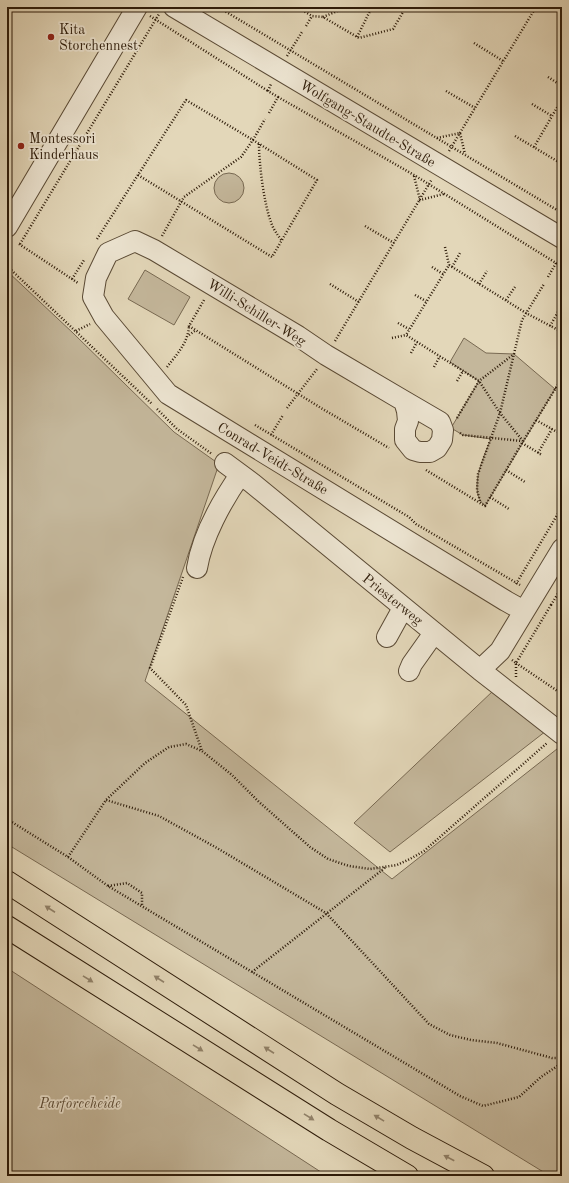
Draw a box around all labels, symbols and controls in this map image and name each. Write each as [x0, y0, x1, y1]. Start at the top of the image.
place label: Kita Storchennest [59, 23, 138, 53]
marker: Kita Storchennest [46, 32, 56, 42]
street label: Wolfgang-Staudte-Straße [297, 78, 438, 170]
place label: Montessori Kinderhaus [29, 132, 99, 162]
marker: Montessori Kinderhaus [16, 141, 26, 151]
street label: Willi-Schiller-Weg [205, 277, 309, 349]
street label: Conrad-Veidt-Straße [215, 420, 330, 497]
street label: Priesterweg [360, 571, 425, 628]
one-way arrow [44, 906, 55, 913]
one-way arrow [83, 975, 93, 983]
one-way arrow [153, 976, 165, 983]
one-way arrow [193, 1044, 204, 1052]
one-way arrow [263, 1046, 274, 1053]
park label: Parforceheide [38, 1097, 121, 1112]
one-way arrow [303, 1114, 314, 1121]
one-way arrow [373, 1115, 385, 1122]
one-way arrow [443, 1154, 455, 1161]

